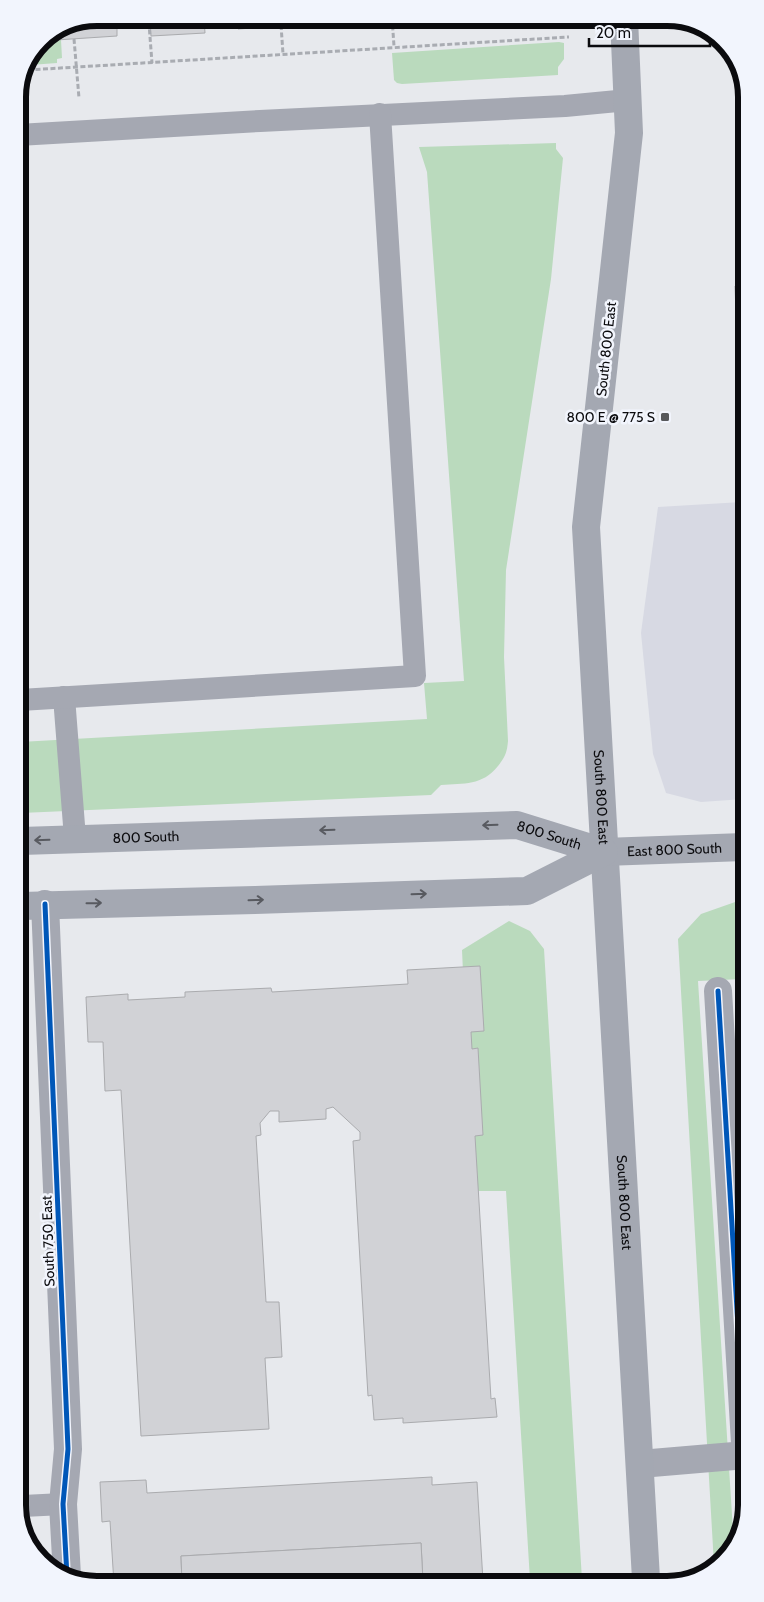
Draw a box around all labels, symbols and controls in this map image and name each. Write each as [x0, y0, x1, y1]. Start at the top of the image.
scale bar [589, 15, 710, 47]
text: 20 m [596, 24, 631, 42]
street label: South 800 East [592, 301, 620, 397]
place label: 800 E @ 775 S [567, 408, 655, 426]
marker: 800 E @ 775 S [659, 411, 671, 423]
street label: South 800 East [590, 749, 613, 845]
street label: 800 South [515, 817, 584, 853]
one-way arrow [482, 821, 498, 830]
one-way arrow [320, 826, 336, 835]
street label: 800 South [112, 827, 180, 847]
one-way arrow [35, 835, 51, 844]
street label: East 800 South [627, 839, 722, 860]
one-way arrow [411, 890, 427, 899]
one-way arrow [248, 895, 264, 905]
one-way arrow [86, 899, 102, 908]
street label: South 800 East [613, 1155, 636, 1251]
street label: South 750 East [37, 1195, 59, 1287]

